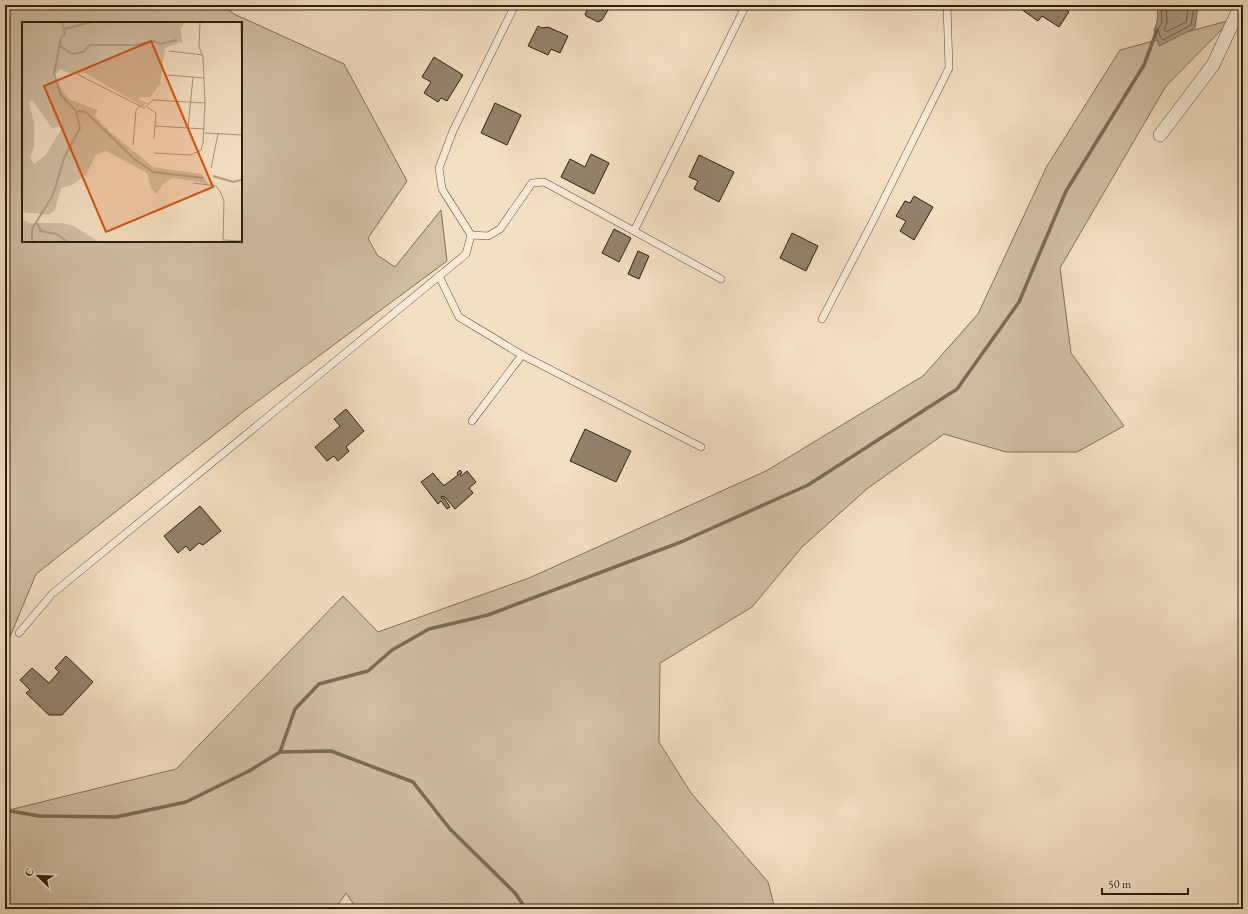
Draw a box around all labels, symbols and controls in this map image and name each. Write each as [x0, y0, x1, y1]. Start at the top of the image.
inset map [22, 22, 242, 242]
north arrow [18, 856, 58, 896]
text: С [21, 866, 37, 878]
scale bar [1102, 870, 1188, 896]
text: 50 m [1108, 876, 1132, 892]

